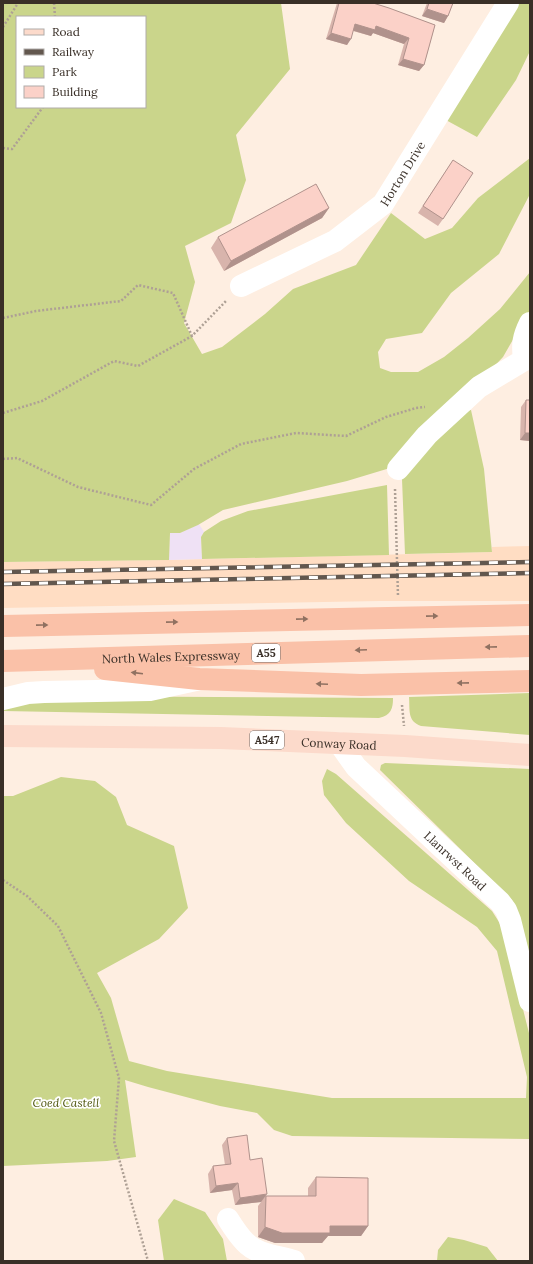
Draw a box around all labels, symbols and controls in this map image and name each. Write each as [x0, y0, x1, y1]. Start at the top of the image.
legend [16, 16, 146, 108]
text: Road [52, 24, 80, 39]
text: Railway [52, 44, 95, 59]
text: Park [52, 64, 78, 79]
text: Building [52, 84, 98, 99]
street label: Horton Drive [376, 138, 428, 208]
one-way arrow [426, 613, 439, 619]
one-way arrow [296, 616, 309, 622]
one-way arrow [166, 619, 179, 625]
one-way arrow [36, 622, 49, 628]
road number: A55 [252, 644, 280, 662]
one-way arrow [484, 644, 497, 650]
street label: North Wales Expressway [102, 647, 241, 666]
one-way arrow [354, 647, 367, 653]
one-way arrow [131, 670, 143, 676]
one-way arrow [316, 680, 328, 687]
one-way arrow [456, 680, 469, 686]
road number: A547 [250, 731, 284, 749]
street label: Conway Road [301, 734, 377, 752]
street label: Llanrwst Road [421, 828, 490, 893]
park label: Coed Castell [33, 1095, 100, 1110]

